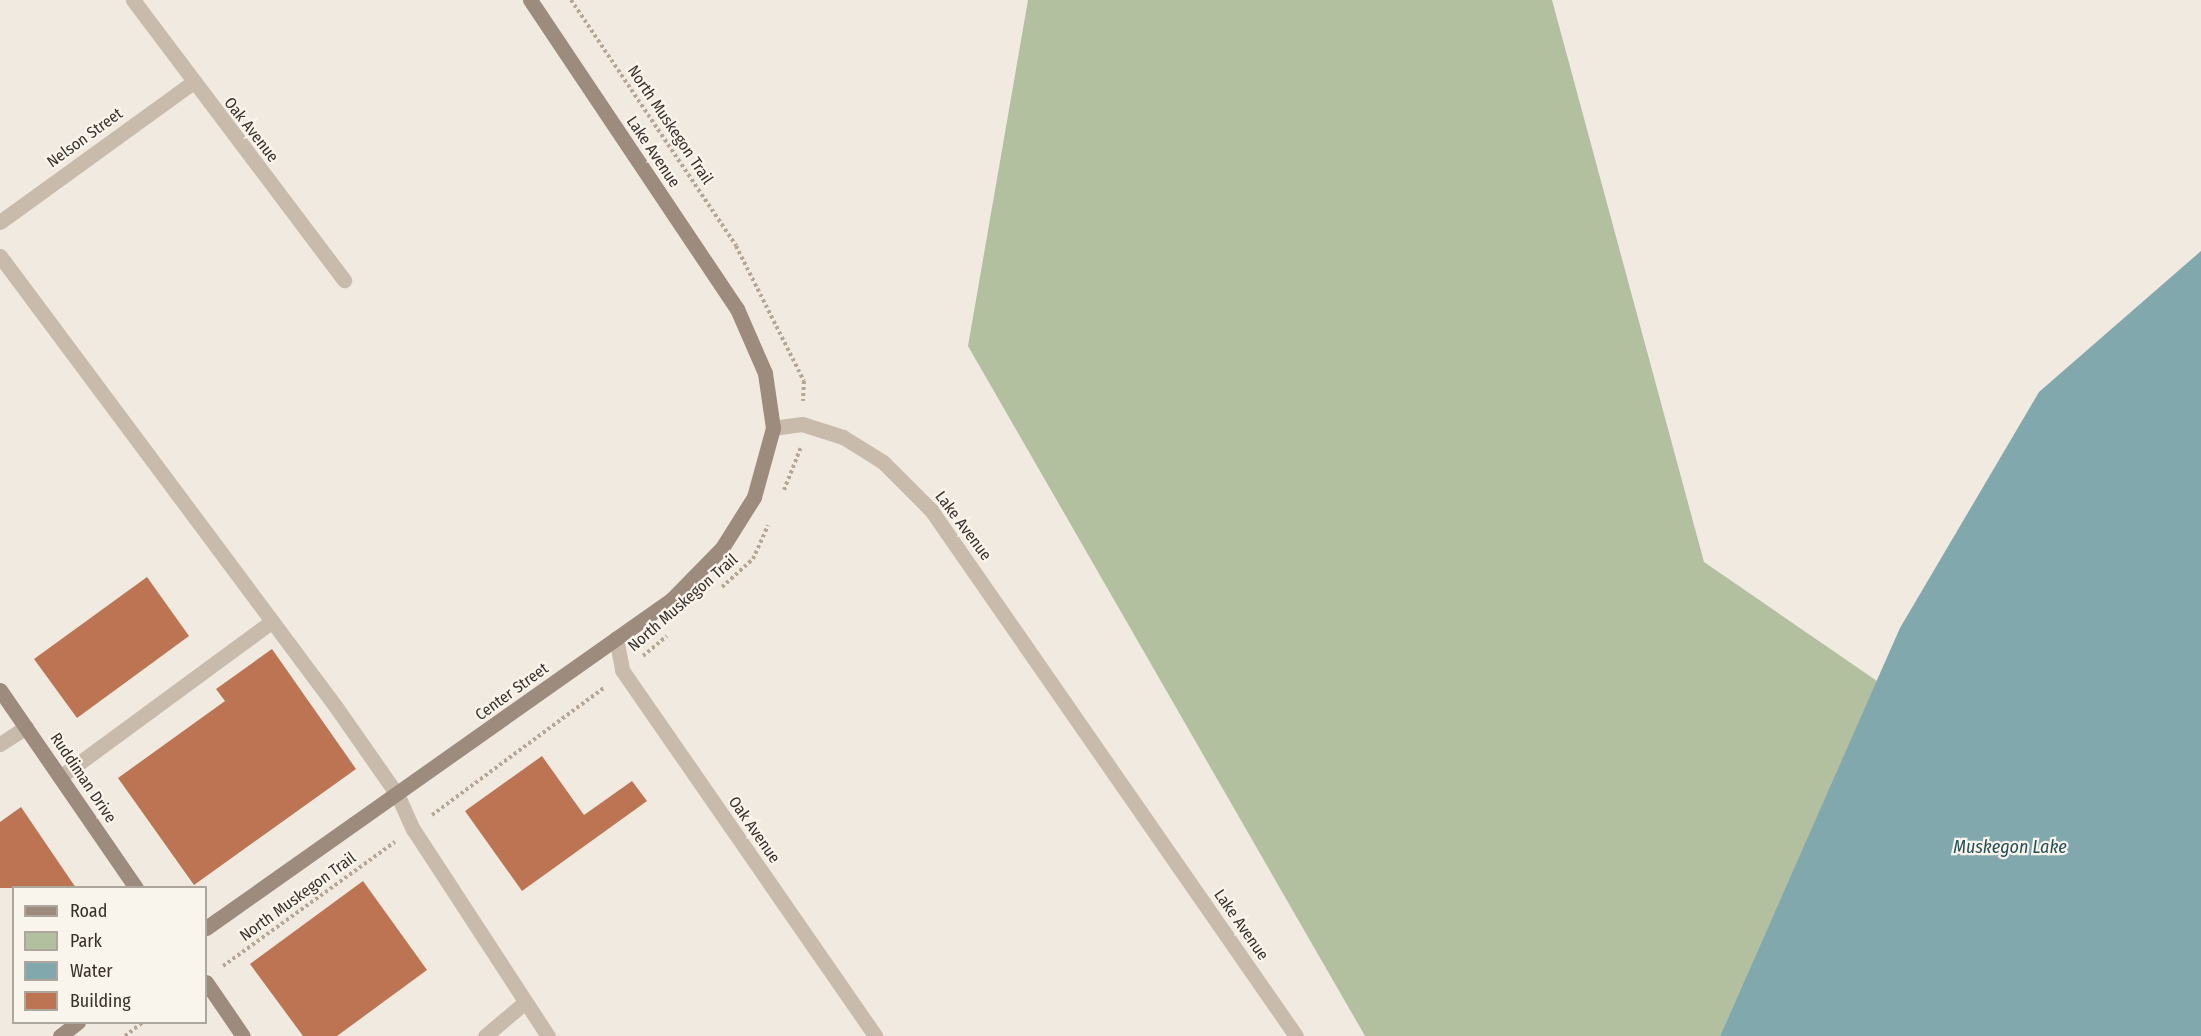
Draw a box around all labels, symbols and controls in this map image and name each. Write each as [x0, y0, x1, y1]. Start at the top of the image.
street label: North Muskegon Trail [623, 62, 717, 188]
street label: Oak Avenue [220, 94, 282, 166]
street label: Nelson Street [44, 104, 126, 172]
street label: Lake Avenue [622, 113, 684, 191]
street label: Lake Avenue [931, 488, 995, 564]
street label: North Muskegon Trail [624, 550, 742, 656]
street label: Center Street [472, 659, 552, 725]
street label: Ruddiman Drive [46, 729, 120, 827]
street label: Oak Avenue [724, 793, 784, 867]
water label: Muskegon Lake [1953, 836, 2067, 858]
street label: North Muskegon Trail [236, 848, 360, 946]
legend [12, 886, 207, 1024]
street label: Lake Avenue [1210, 886, 1272, 964]
text: Road [70, 900, 107, 922]
text: Park [70, 930, 102, 952]
text: Water [70, 960, 113, 982]
text: Building [70, 990, 131, 1012]

